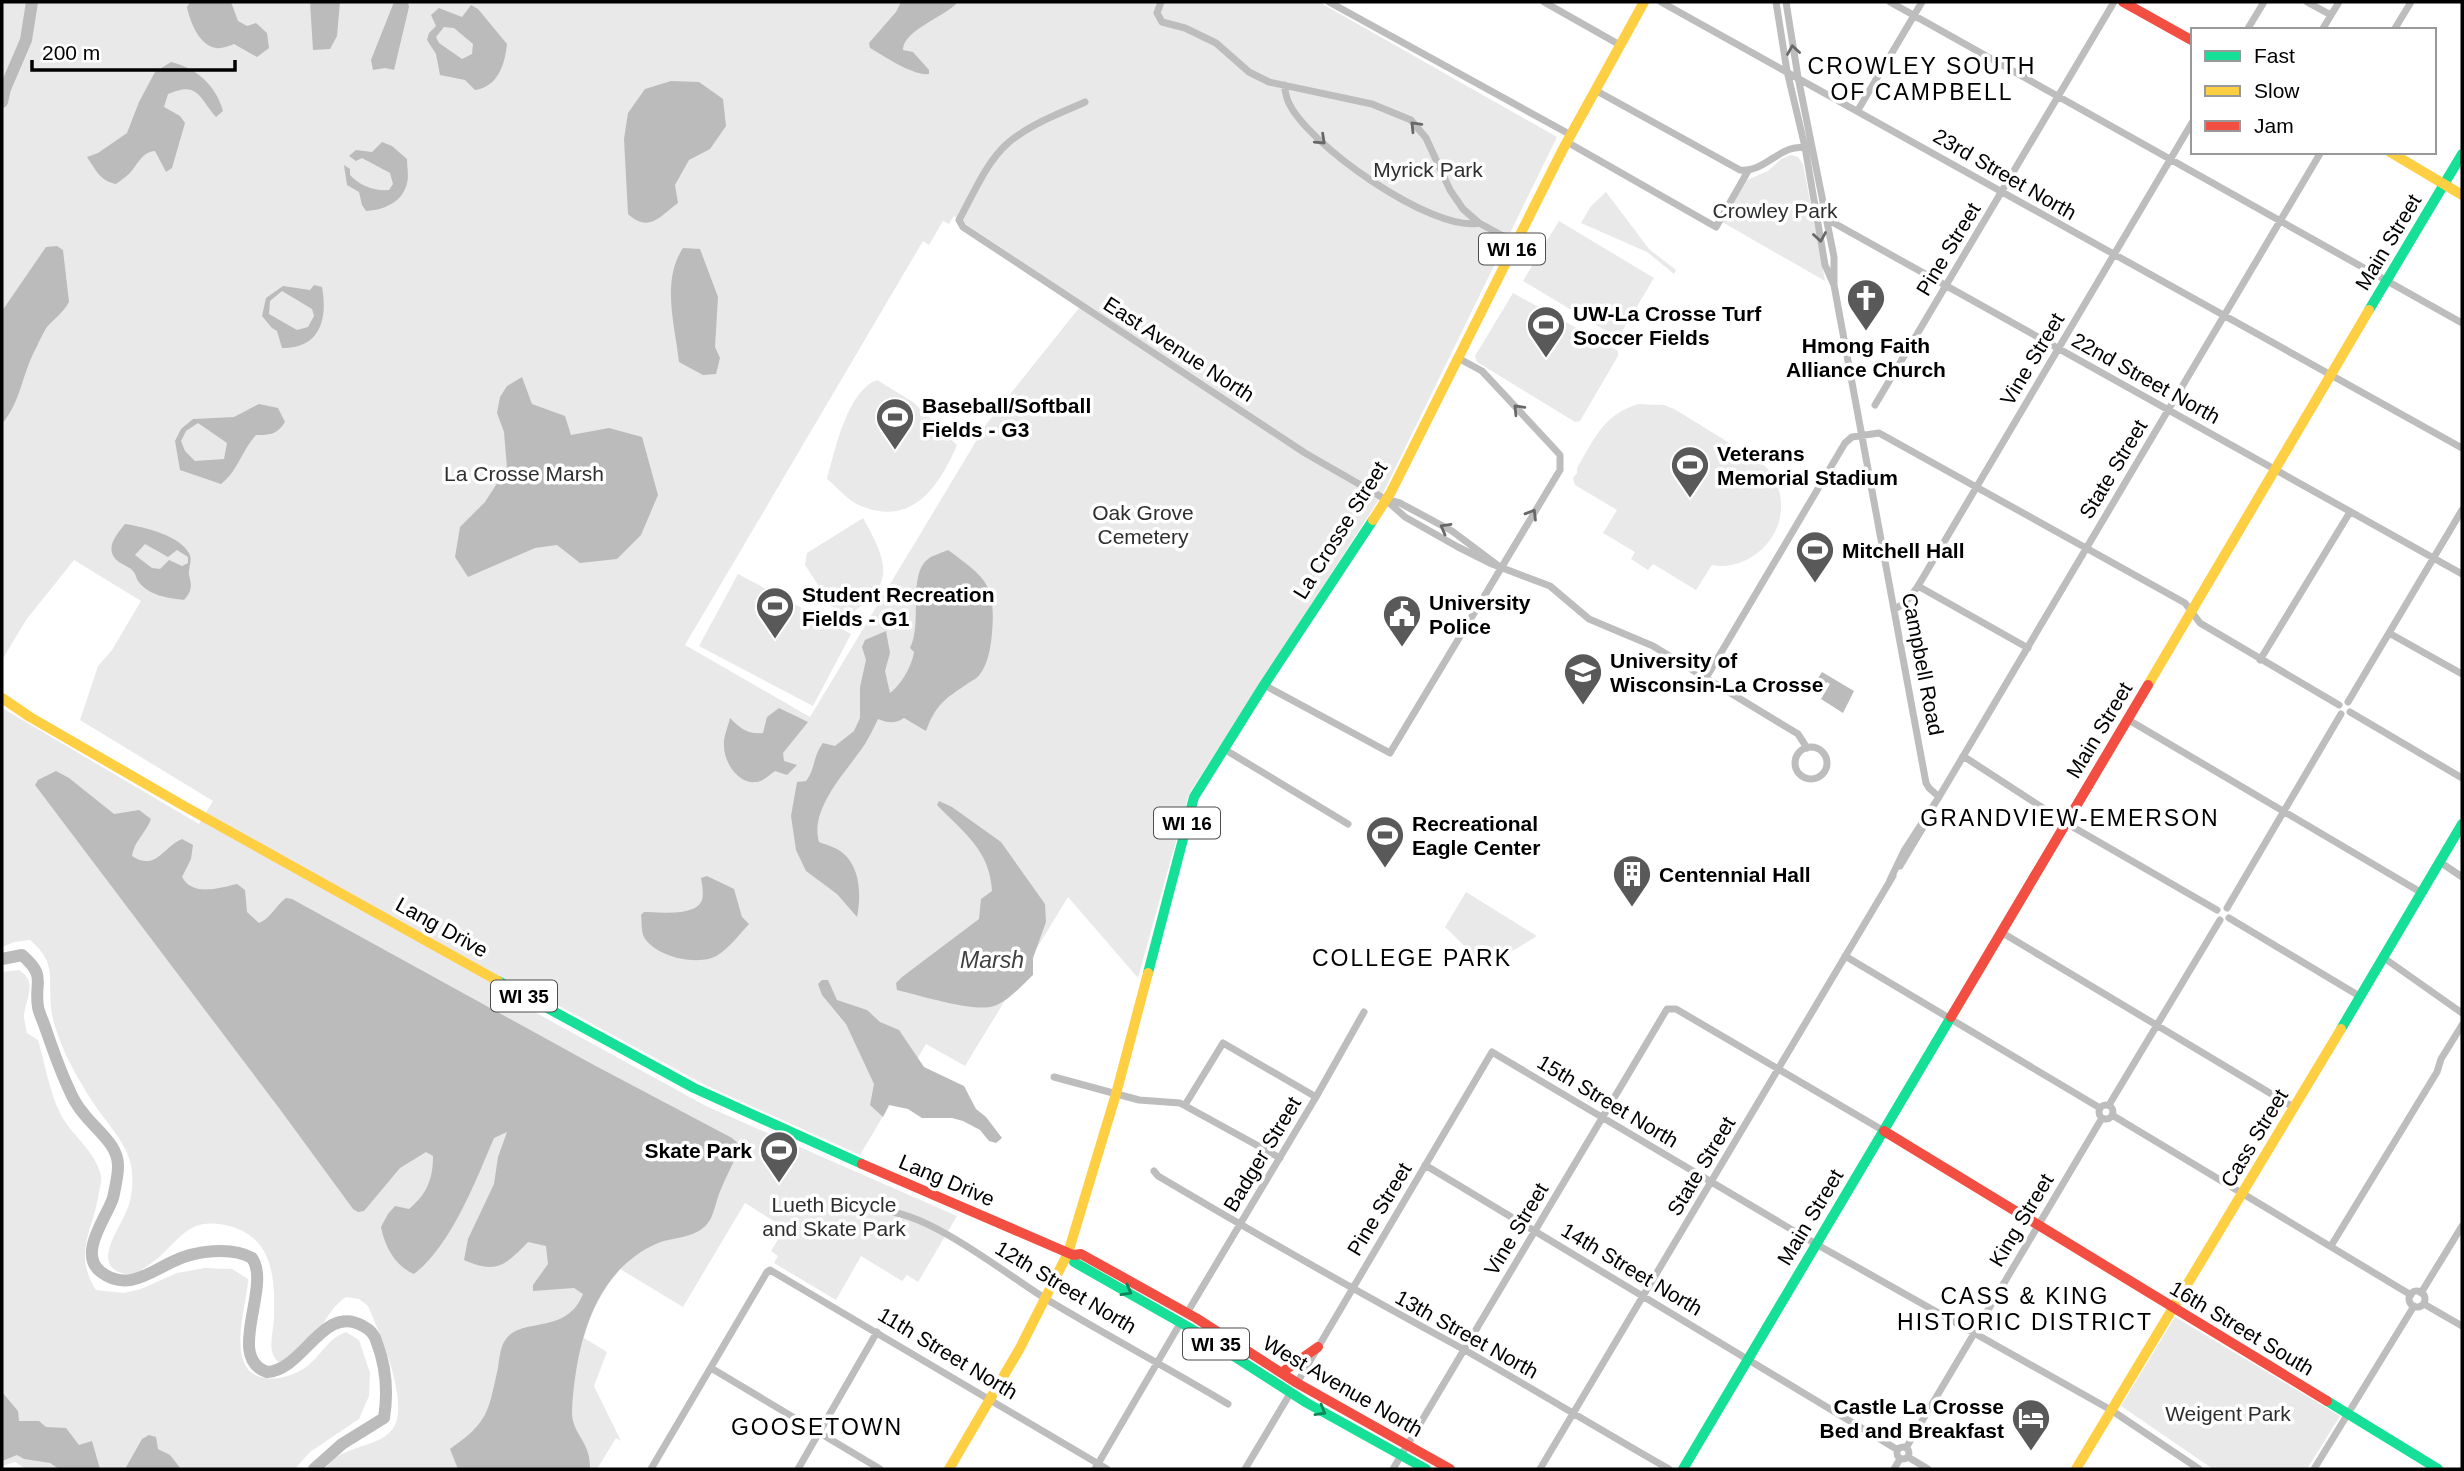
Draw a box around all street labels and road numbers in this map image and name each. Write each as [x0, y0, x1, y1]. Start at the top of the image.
street label: 23rd Street North [1929, 124, 2081, 224]
street label: Main Street [2350, 190, 2426, 294]
street label: Pine Street [1911, 198, 1985, 299]
road number: WI 16 [1479, 233, 1545, 264]
street label: East Avenue North [1099, 292, 1259, 406]
street label: Vine Street [1995, 309, 2069, 409]
street label: 22nd Street North [2068, 328, 2224, 428]
street label: State Street [2075, 415, 2151, 522]
street label: La Crosse Street [1288, 457, 1392, 603]
street label: Campbell Road [1898, 591, 1948, 737]
street label: Main Street [2061, 678, 2137, 782]
road number: WI 16 [1154, 808, 1220, 838]
street label: Lang Drive [392, 892, 492, 962]
road number: WI 35 [491, 980, 557, 1012]
street label: 15th Street North [1534, 1050, 1682, 1152]
street label: Cass Street [2216, 1085, 2292, 1191]
street label: Badger Street [1219, 1092, 1305, 1215]
street label: State Street [1663, 1112, 1739, 1219]
street label: Lang Drive [896, 1150, 998, 1210]
street label: Pine Street [1342, 1158, 1416, 1259]
street label: Main Street [1772, 1165, 1848, 1269]
street label: King Street [1984, 1169, 2058, 1270]
street label: Vine Street [1479, 1179, 1553, 1279]
street label: 14th Street North [1558, 1218, 1706, 1320]
street label: 12th Street North [992, 1236, 1140, 1338]
street label: 16th Street South [2166, 1276, 2318, 1380]
street label: 13th Street North [1391, 1285, 1543, 1383]
street label: 11th Street North [874, 1302, 1022, 1404]
road number: WI 35 [1183, 1328, 1249, 1360]
street label: West Avenue North [1259, 1331, 1427, 1441]

